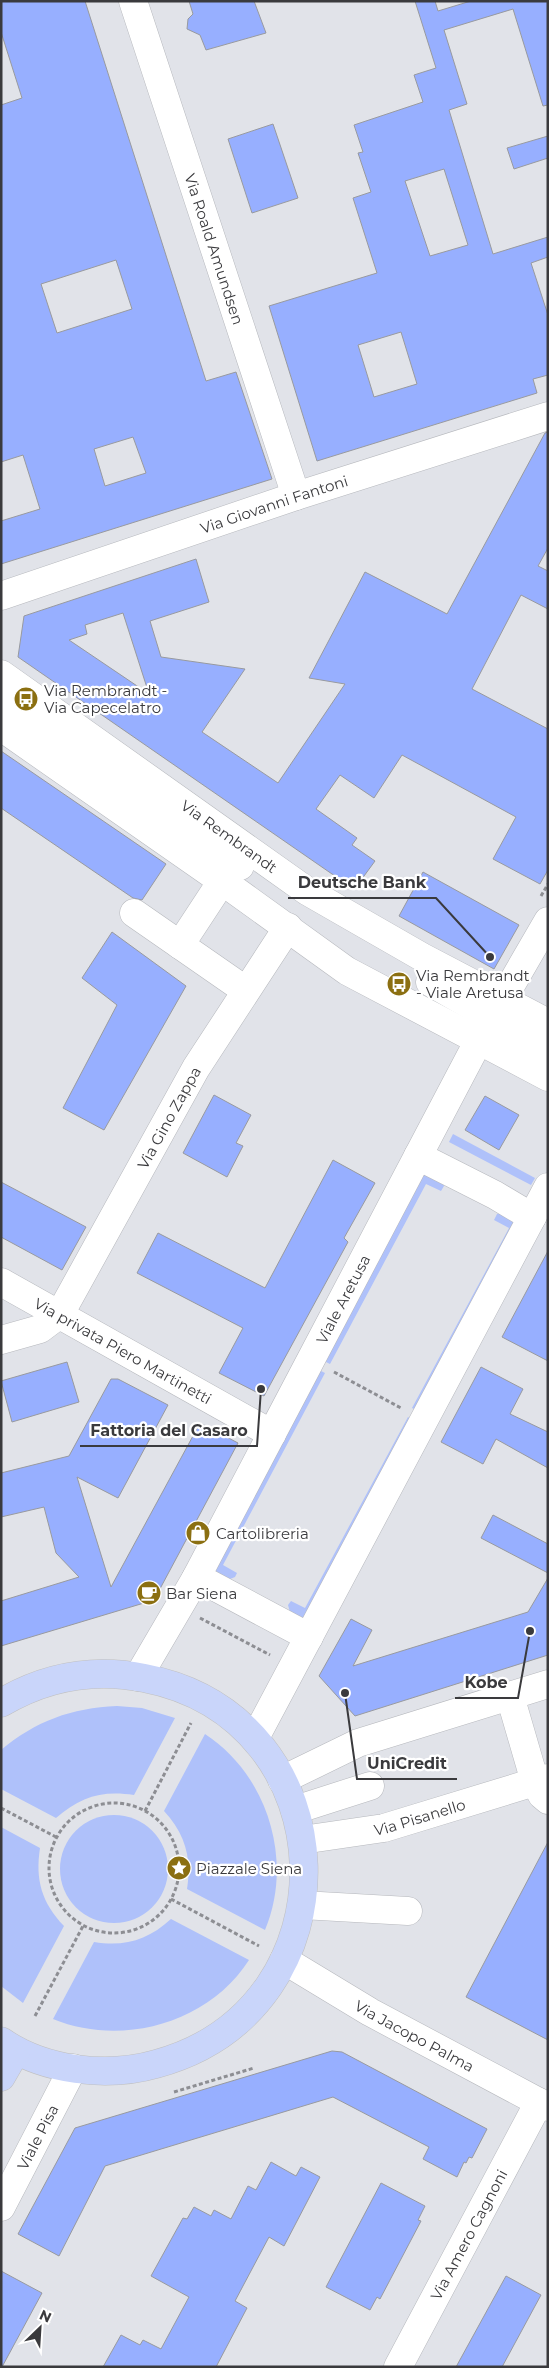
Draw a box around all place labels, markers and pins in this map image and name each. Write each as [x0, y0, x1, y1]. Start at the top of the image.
place label: Via Rembrandt - Via Capecelatro [44, 681, 167, 717]
bus stop icon: Via Rembrandt - Via Capecelatro [13, 686, 39, 712]
callout: Deutsche Bank [288, 867, 436, 898]
place label: Via Rembrandt - Viale Aretusa [416, 966, 530, 1002]
bus stop icon: Via Rembrandt - Viale Aretusa [386, 971, 412, 997]
callout: Fattoria del Casaro [80, 1415, 257, 1446]
shop icon: Cartolibreria [185, 1520, 211, 1546]
place label: Cartolibreria [216, 1524, 309, 1543]
cafe icon: Bar Siena [136, 1580, 162, 1606]
place label: Bar Siena [166, 1584, 237, 1603]
callout: Kobe [455, 1667, 518, 1698]
callout: UniCredit [357, 1748, 457, 1779]
place icon: Piazzale Siena [166, 1855, 192, 1881]
place label: Piazzale Siena [196, 1859, 302, 1878]

